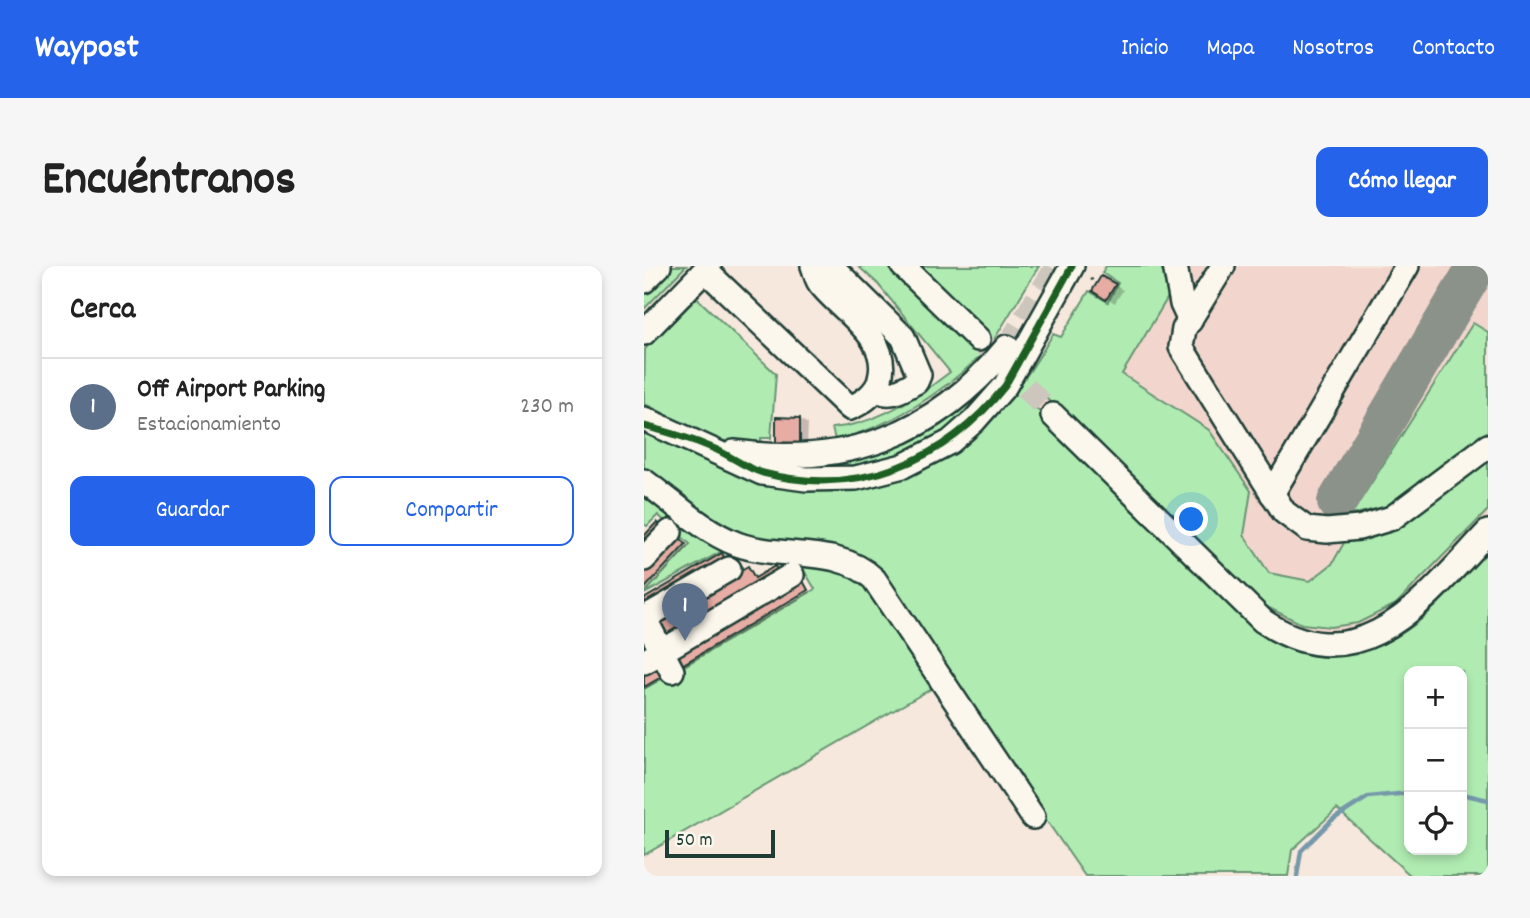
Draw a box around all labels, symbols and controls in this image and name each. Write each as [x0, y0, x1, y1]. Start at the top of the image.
text: Waypost [35, 26, 139, 73]
text: Inicio [1121, 32, 1169, 66]
text: Mapa [1207, 32, 1254, 66]
text: Nosotros [1292, 32, 1374, 66]
text: Contacto [1412, 32, 1495, 66]
text: Encuéntranos [42, 147, 296, 217]
button: Cómo llegar [1316, 147, 1488, 217]
text: Cerca [70, 290, 135, 333]
text: Off Airport Parking [137, 372, 325, 409]
text: 1 [90, 391, 96, 424]
text: 230 m [520, 391, 574, 424]
text: Estacionamiento [137, 409, 281, 442]
button: Guardar [70, 476, 315, 546]
button: Compartir [329, 476, 574, 546]
your location [1174, 502, 1208, 536]
pin: 1 [662, 583, 708, 641]
map controls [1404, 666, 1467, 855]
button: + [1404, 666, 1467, 729]
button: − [1404, 729, 1467, 792]
button: locate [1404, 792, 1467, 855]
scale bar [665, 827, 775, 859]
text: 50 m [676, 828, 713, 855]

